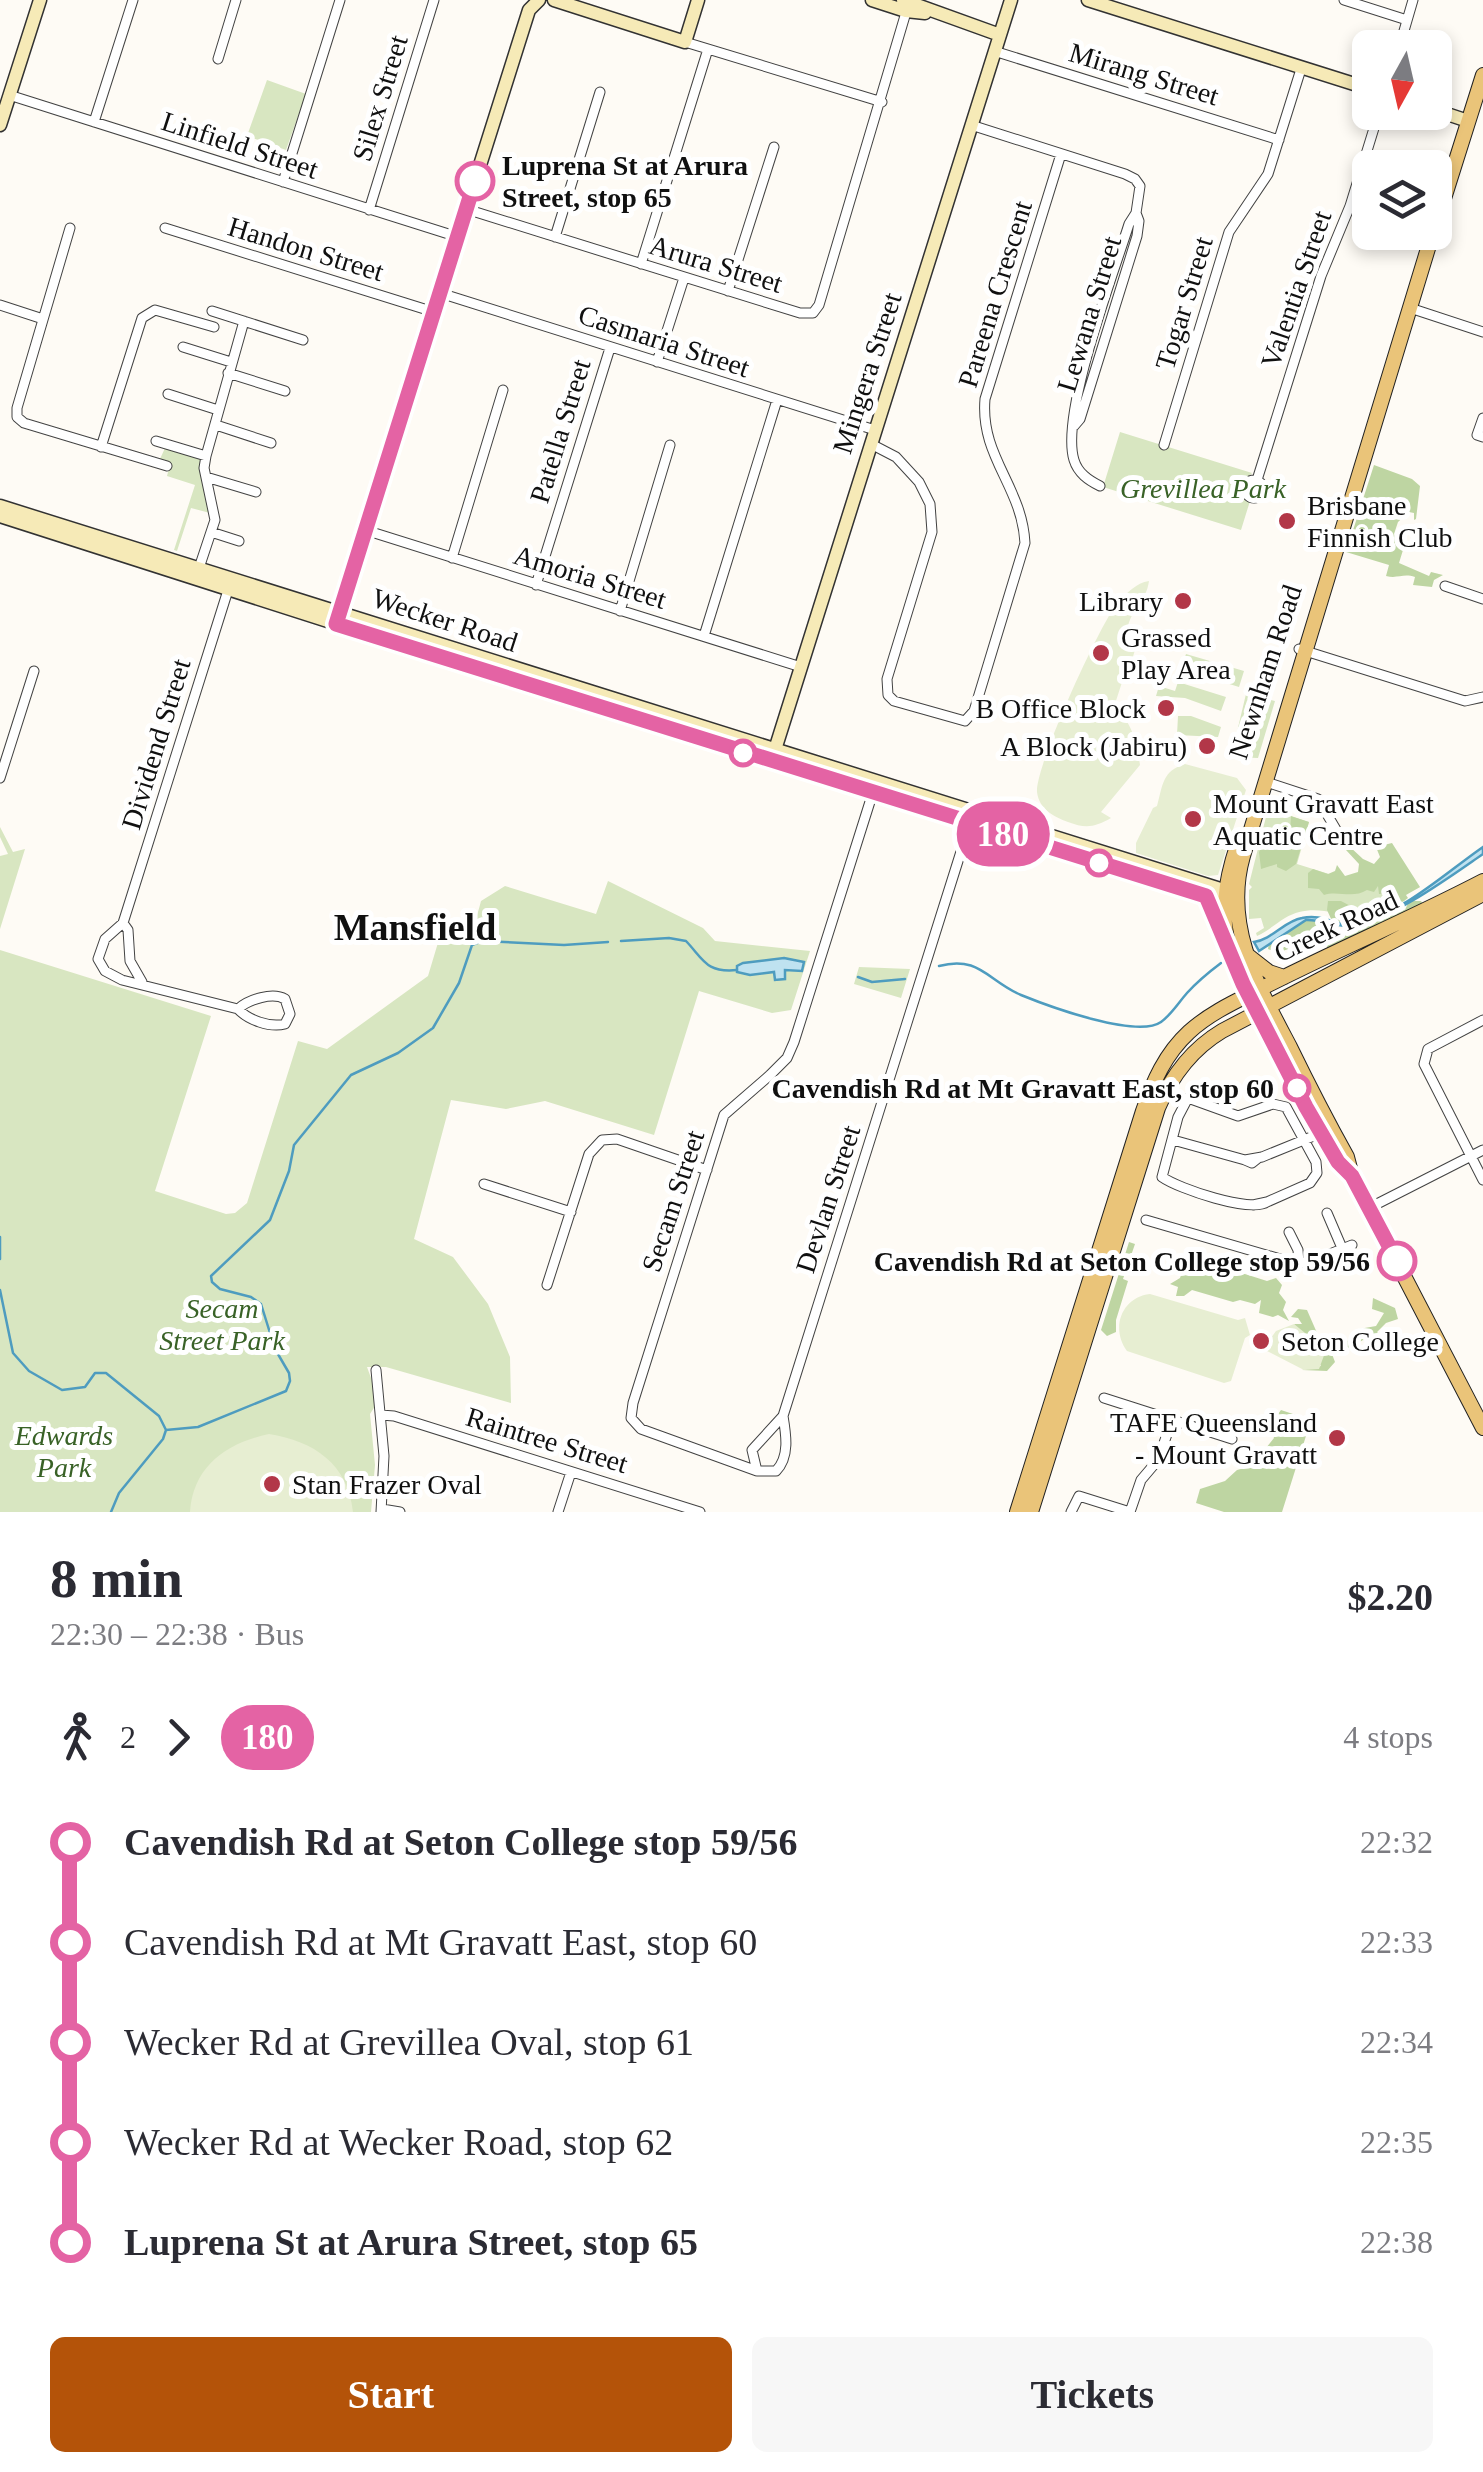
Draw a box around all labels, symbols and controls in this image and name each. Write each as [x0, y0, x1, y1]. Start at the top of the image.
north arrow [1352, 30, 1452, 130]
map controls [1352, 30, 1452, 250]
street label: Silex Street [346, 31, 414, 165]
street label: Mirang Street [1065, 37, 1223, 112]
street label: Linfield Street [158, 105, 322, 185]
place label: Luprena St at Arura Street, stop 65 [502, 150, 748, 213]
button: layers [1352, 150, 1452, 250]
marker: Luprena St at Arura Street, stop 65 [456, 162, 494, 200]
street label: Pareena Crescent [952, 197, 1038, 391]
street label: Valentia Street [1255, 206, 1337, 372]
street label: Handon Street [225, 211, 388, 287]
street label: Arura Street [646, 229, 787, 299]
street label: Lewana Street [1051, 232, 1127, 395]
street label: Togar Street [1149, 233, 1219, 373]
street label: Mingera Street [826, 289, 908, 457]
street label: Casmaria Street [575, 299, 754, 383]
street label: Patella Street [523, 355, 597, 507]
park label: Grevillea Park [1120, 473, 1287, 504]
place label: Brisbane Finnish Club [1307, 490, 1452, 553]
marker: Brisbane Finnish Club [1276, 510, 1298, 532]
street label: Amoria Street [510, 539, 670, 615]
street label: Newnham Road [1222, 581, 1308, 763]
street label: Wecker Road [368, 582, 522, 658]
place label: Library [1079, 586, 1163, 617]
marker: Library [1172, 590, 1194, 612]
place label: Grassed Play Area [1121, 622, 1231, 685]
marker: Grassed Play Area [1090, 642, 1112, 664]
street label: Dividend Street [115, 655, 197, 833]
place label: B Office Block [975, 693, 1146, 724]
marker: B Office Block [1155, 697, 1177, 719]
place label: A Block (Jabiru) [1000, 731, 1187, 762]
marker: A Block (Jabiru) [1196, 735, 1218, 757]
unlabelled marker [730, 740, 756, 766]
place label: Mount Gravatt East Aquatic Centre [1213, 788, 1434, 851]
line badge: 180 [946, 802, 1060, 866]
marker: Mount Gravatt East Aquatic Centre [1182, 808, 1204, 830]
text: 180 [977, 815, 1029, 854]
unlabelled marker [1086, 850, 1112, 876]
street label: Creek Road [1269, 884, 1403, 968]
district label: Mansfield [334, 906, 496, 948]
place label: Cavendish Rd at Mt Gravatt East, stop 60 [772, 1073, 1274, 1104]
marker: Cavendish Rd at Mt Gravatt East, stop 60 [1284, 1075, 1310, 1101]
street label: Devlan Street [790, 1121, 866, 1277]
street label: Secam Street [636, 1126, 711, 1276]
marker: Cavendish Rd at Seton College stop 59/56 [1378, 1242, 1416, 1280]
place label: Cavendish Rd at Seton College stop 59/56 [874, 1246, 1370, 1277]
park label: Secam Street Park [159, 1293, 285, 1356]
place label: Seton College [1281, 1326, 1439, 1357]
marker: Seton College [1250, 1330, 1272, 1352]
street label: Raintree Street [463, 1401, 632, 1479]
place label: TAFE Queensland - Mount Gravatt [1110, 1407, 1317, 1470]
park label: Edwards Park [14, 1420, 113, 1483]
marker: TAFE Queensland - Mount Gravatt [1326, 1427, 1348, 1449]
place label: Stan Frazer Oval [292, 1469, 482, 1500]
marker: Stan Frazer Oval [261, 1473, 283, 1495]
text: 8 min [50, 1548, 183, 1609]
text: $2.20 [1348, 1576, 1433, 1618]
text: 22:30 – 22:38 · Bus [50, 1616, 304, 1652]
icon: walk [50, 1710, 105, 1765]
icon: forward [151, 1710, 206, 1765]
text: 180 [241, 1718, 294, 1757]
text: 2 [120, 1719, 136, 1755]
text: 4 stops [1343, 1719, 1433, 1755]
text: Cavendish Rd at Seton College stop 59/56 [124, 1821, 798, 1863]
text: 22:32 [1360, 1824, 1433, 1860]
text: Cavendish Rd at Mt Gravatt East, stop 60 [124, 1921, 757, 1963]
text: 22:33 [1360, 1924, 1433, 1960]
text: Wecker Rd at Grevillea Oval, stop 61 [124, 2021, 694, 2063]
text: 22:34 [1360, 2024, 1433, 2060]
text: Wecker Rd at Wecker Road, stop 62 [124, 2121, 673, 2163]
text: 22:35 [1360, 2124, 1433, 2160]
text: Luprena St at Arura Street, stop 65 [124, 2221, 698, 2263]
text: 22:38 [1360, 2224, 1433, 2260]
button: Start [50, 2337, 732, 2452]
button: Tickets [752, 2337, 1433, 2452]

